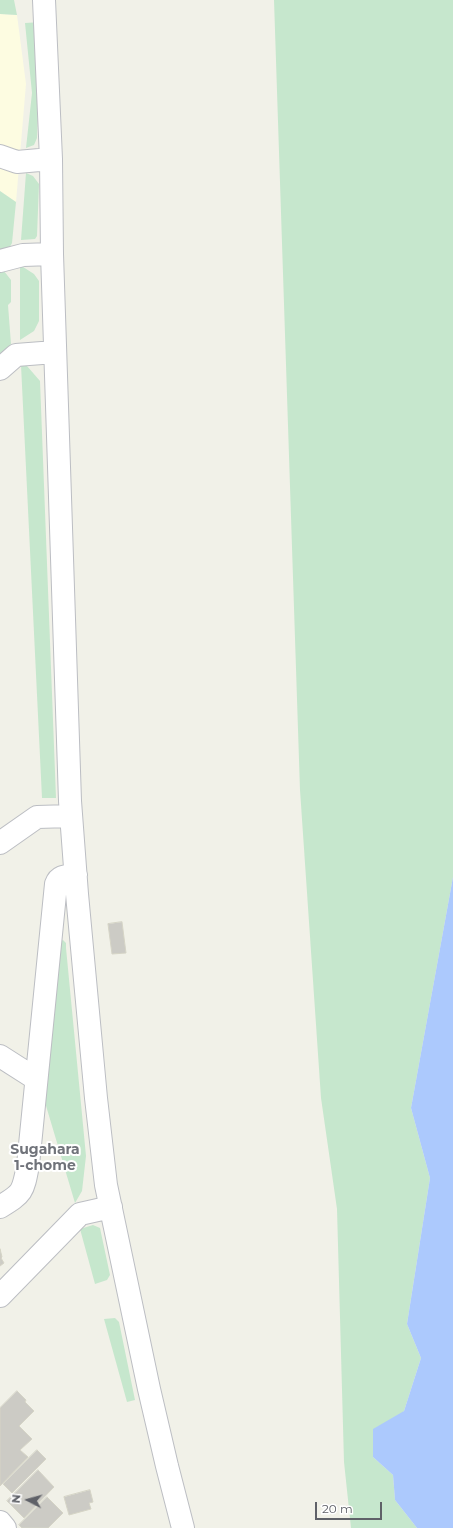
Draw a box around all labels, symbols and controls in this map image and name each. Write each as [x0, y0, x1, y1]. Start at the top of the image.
district label: Sugahara 1-chome [10, 1142, 80, 1174]
north arrow [8, 1480, 48, 1520]
text: N [9, 1494, 23, 1504]
scale bar [317, 1494, 384, 1520]
text: 20 m [322, 1501, 353, 1516]

